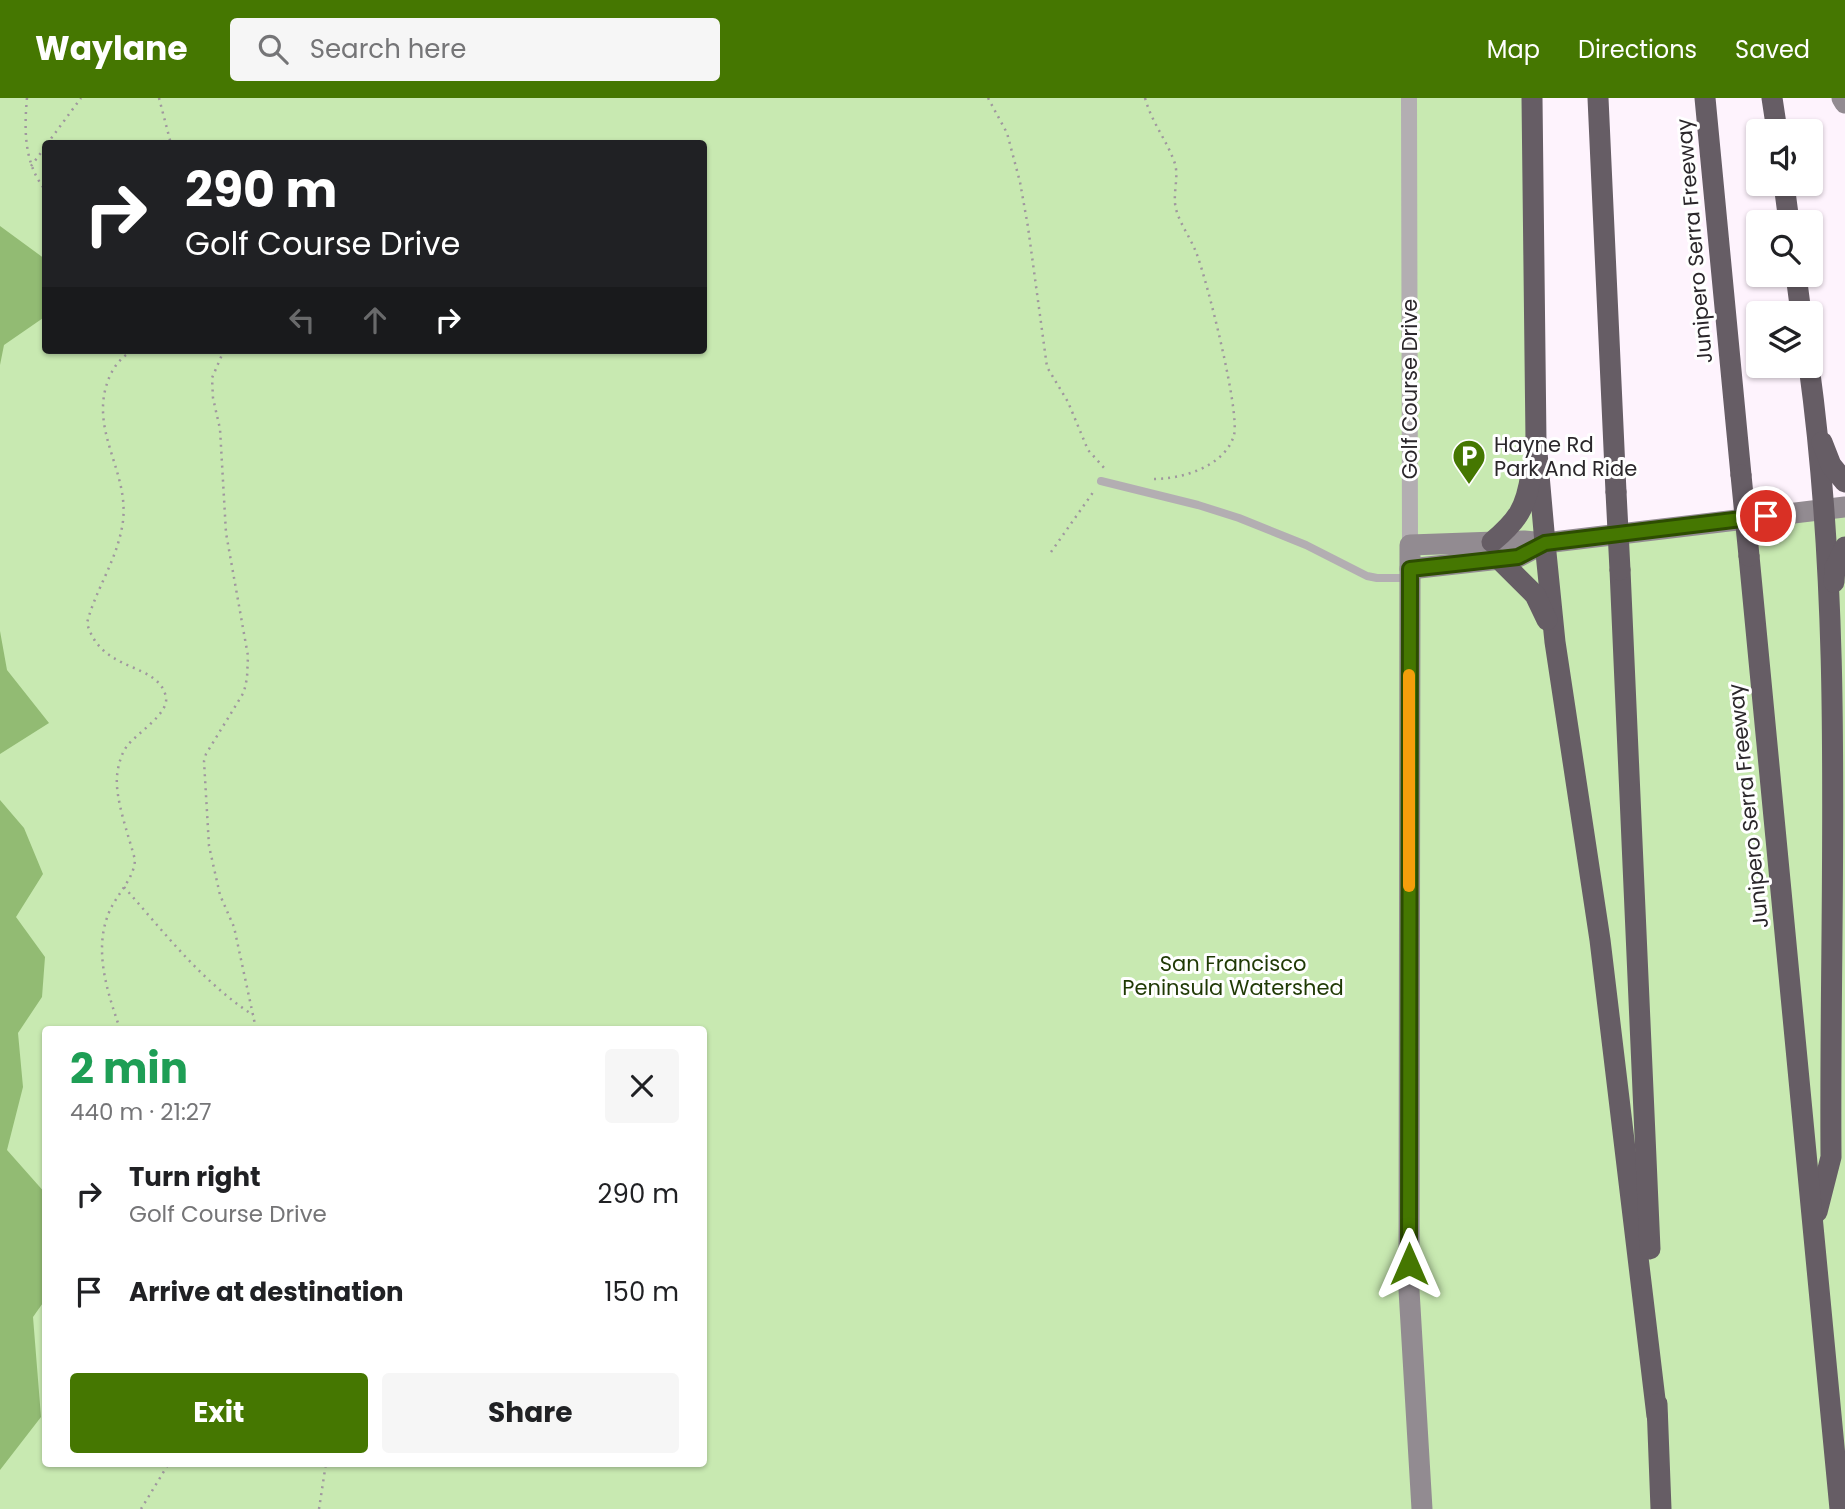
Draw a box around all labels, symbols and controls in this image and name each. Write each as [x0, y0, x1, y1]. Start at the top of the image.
search box [230, 18, 720, 81]
text: Waylane [35, 25, 188, 72]
icon: search [254, 30, 292, 68]
text: Search here [310, 31, 466, 67]
text: Map [1487, 33, 1540, 66]
text: Directions [1578, 33, 1697, 66]
text: Saved [1735, 33, 1810, 66]
street label: Junipero Serra Freeway [1669, 117, 1719, 365]
map controls [1746, 119, 1823, 378]
button: sound [1746, 119, 1823, 196]
text: 290 m [185, 156, 337, 224]
icon: right [70, 168, 161, 259]
button: search [1746, 210, 1823, 287]
text: Golf Course Drive [185, 221, 460, 266]
street label: Golf Course Drive [1395, 299, 1424, 479]
icon: left [283, 301, 321, 339]
icon: ahead [356, 301, 394, 339]
icon: right [429, 301, 467, 339]
button: layers [1746, 301, 1823, 378]
place label: Hayne Rd Park And Ride [1494, 430, 1637, 483]
parking icon: Hayne Rd Park And Ride [1450, 437, 1488, 486]
pin [1736, 486, 1796, 546]
icon: arrive [1747, 497, 1785, 535]
street label: Junipero Serra Freeway [1721, 682, 1775, 930]
park label: San Francisco Peninsula Watershed [1122, 949, 1344, 1002]
text: 2 min [70, 1039, 188, 1098]
button: close [605, 1049, 679, 1123]
text: 440 m · 21:27 [70, 1096, 212, 1128]
text: Turn right [129, 1159, 261, 1195]
icon: right [70, 1175, 108, 1213]
text: 290 m [598, 1176, 679, 1212]
text: Golf Course Drive [129, 1198, 327, 1230]
position arrow [1372, 1227, 1446, 1301]
icon: arrive [70, 1273, 108, 1311]
text: Arrive at destination [129, 1274, 404, 1310]
text: 150 m [604, 1274, 679, 1310]
button: Exit [70, 1373, 368, 1453]
button: Share [382, 1373, 679, 1453]

